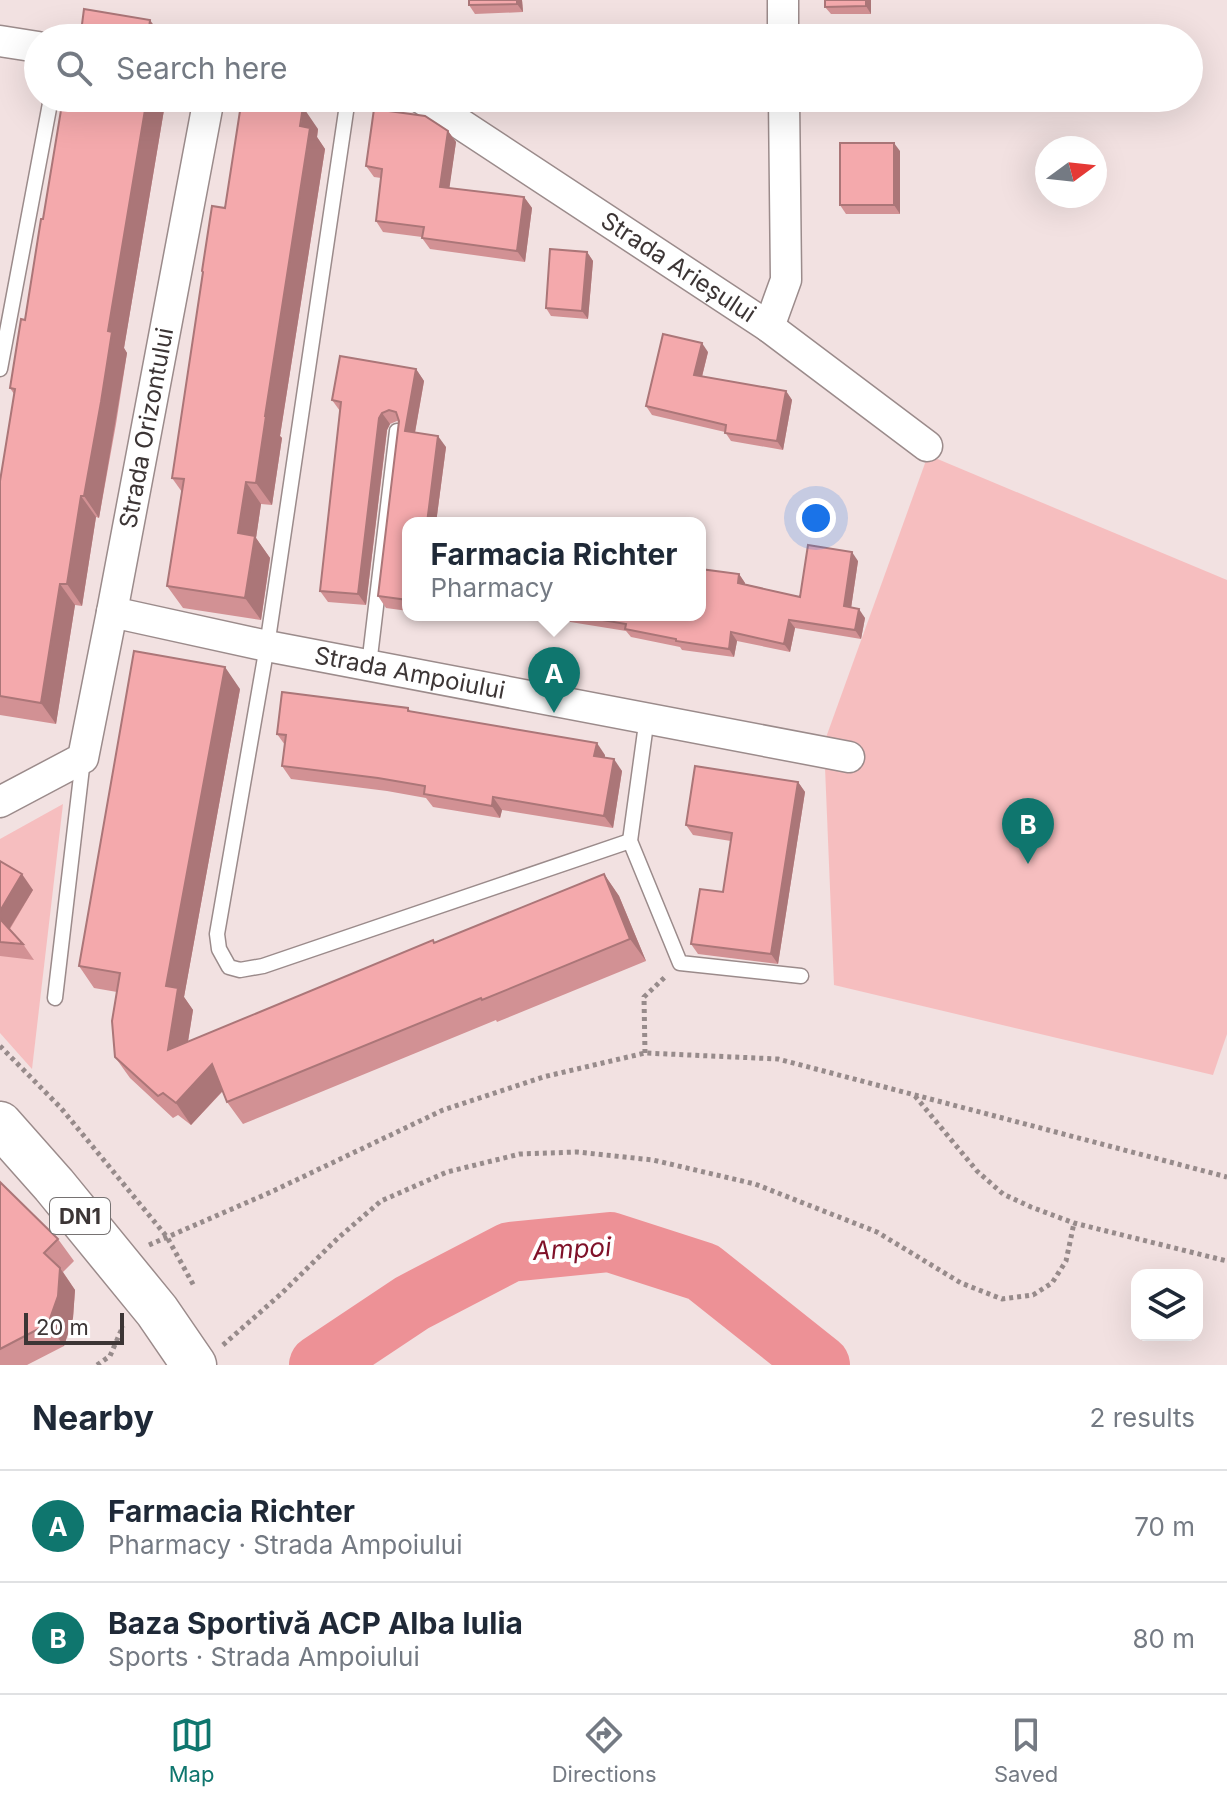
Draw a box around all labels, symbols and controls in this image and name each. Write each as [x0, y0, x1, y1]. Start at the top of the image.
search box [24, 24, 1203, 112]
icon: search [52, 46, 96, 90]
text: Search here [116, 50, 288, 86]
north arrow [1035, 136, 1107, 208]
street label: Strada Arieșului [596, 206, 761, 328]
street label: Strada Orizontului [113, 325, 179, 531]
your location [796, 498, 836, 538]
popup [402, 517, 706, 621]
text: Farmacia Richter [430, 536, 678, 572]
text: Pharmacy [430, 572, 554, 603]
street label: Strada Ampoiului [312, 640, 507, 705]
pin: A [528, 647, 580, 713]
pin: B [1002, 798, 1054, 864]
road number: DN1 [50, 1198, 110, 1234]
water label: Ampoi [531, 1231, 613, 1266]
map controls [1131, 1269, 1203, 1341]
button: layers [1131, 1269, 1203, 1341]
scale bar [24, 1309, 124, 1345]
text: 20 m [36, 1314, 89, 1340]
text: Nearby [32, 1397, 154, 1438]
text: 2 results [1090, 1402, 1195, 1433]
text: Farmacia Richter [108, 1493, 355, 1529]
text: A [48, 1511, 68, 1542]
text: 70 m [1134, 1511, 1195, 1542]
text: Pharmacy · Strada Ampoiului [108, 1529, 463, 1560]
text: Baza Sportivă ACP Alba Iulia [108, 1605, 523, 1641]
text: B [49, 1623, 67, 1654]
text: 80 m [1132, 1623, 1195, 1654]
text: Sports · Strada Ampoiului [108, 1641, 420, 1672]
tab: Map [169, 1713, 214, 1787]
tab: Directions [552, 1713, 657, 1787]
tab: Saved [994, 1713, 1058, 1787]

